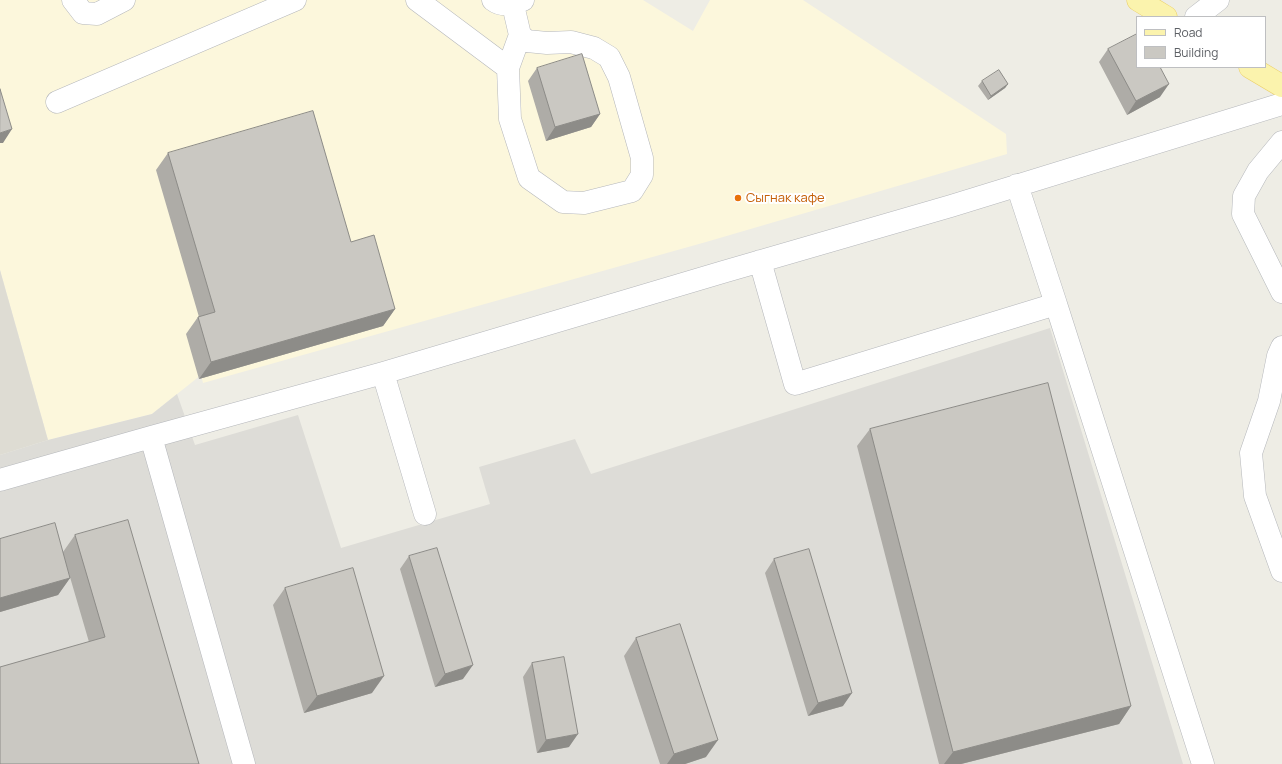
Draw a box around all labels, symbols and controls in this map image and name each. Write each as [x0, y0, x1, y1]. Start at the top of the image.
legend [1136, 16, 1266, 68]
text: Road [1174, 24, 1202, 41]
text: Building [1174, 44, 1218, 61]
place label: Сыгнак кафе [746, 190, 825, 206]
marker: Сыгнак кафе [733, 193, 743, 203]

